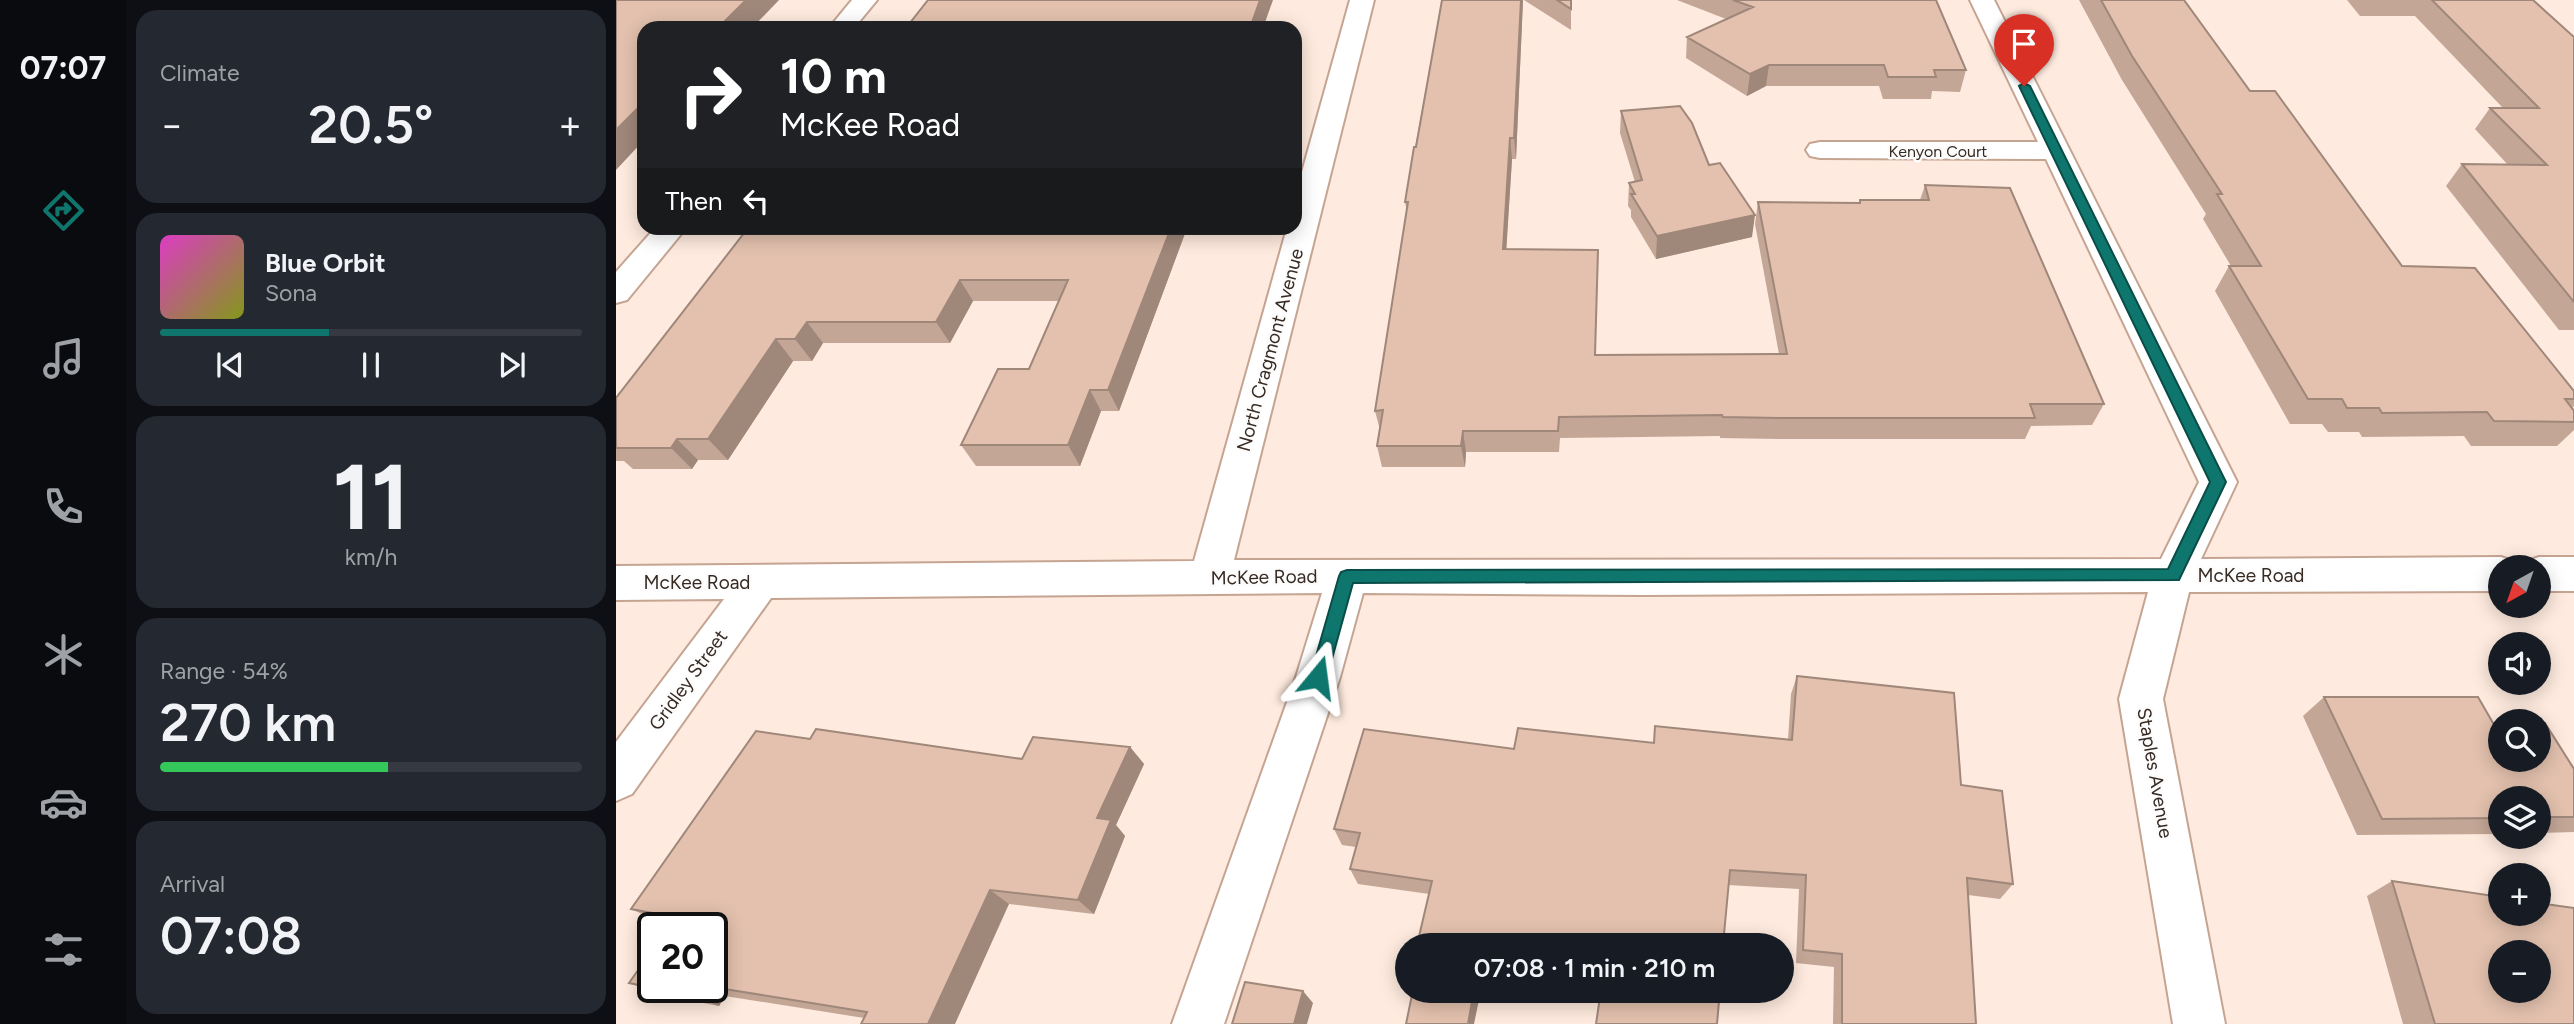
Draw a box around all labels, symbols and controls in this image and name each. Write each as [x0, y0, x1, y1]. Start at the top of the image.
pin [1994, 14, 2054, 86]
icon: arrive [2005, 25, 2043, 63]
text: 10 m [780, 46, 887, 105]
text: 07:07 [20, 49, 106, 87]
icon: right [665, 49, 756, 140]
text: Climate [160, 59, 239, 87]
text: 20.5° [309, 94, 433, 156]
text: − [160, 102, 184, 148]
text: + [558, 102, 582, 148]
text: McKee Road [780, 106, 960, 144]
street label: Kenyon Court [1889, 142, 1987, 161]
icon: left [737, 182, 775, 220]
text: Then [665, 185, 723, 217]
icon: directions [39, 186, 88, 235]
street label: North Cragmont Avenue [1232, 246, 1308, 454]
text: Blue Orbit [265, 247, 386, 279]
text: Sona [265, 279, 317, 307]
icon: music [39, 334, 88, 383]
icon: previous [211, 346, 249, 384]
icon: pause [352, 346, 390, 384]
icon: next [493, 346, 531, 384]
text: 11 [333, 443, 409, 552]
icon: phone [39, 482, 88, 531]
text: km/h [345, 543, 397, 571]
north arrow [2488, 555, 2552, 618]
map controls [2488, 555, 2551, 1003]
street label: McKee Road [2198, 564, 2304, 587]
street label: McKee Road [1210, 565, 1318, 589]
street label: McKee Road [644, 571, 750, 594]
street label: Gridley Street [644, 625, 732, 735]
icon: climate [39, 630, 88, 679]
button: sound [2488, 632, 2551, 695]
position arrow [1281, 640, 1355, 714]
text: Range · 54% [160, 657, 288, 685]
text: 270 km [160, 692, 336, 754]
street label: Staples Avenue [2132, 706, 2178, 840]
button: search [2488, 709, 2551, 772]
icon: car [39, 778, 88, 827]
button: layers [2488, 786, 2551, 849]
button: + [2488, 863, 2551, 926]
text: Arrival [160, 870, 225, 898]
text: 07:08 [160, 905, 302, 967]
speed limit sign: 20 [637, 912, 728, 1003]
icon: filters [39, 925, 88, 974]
button: − [2488, 940, 2551, 1003]
text: 07:08 · 1 min · 210 m [1474, 952, 1715, 984]

